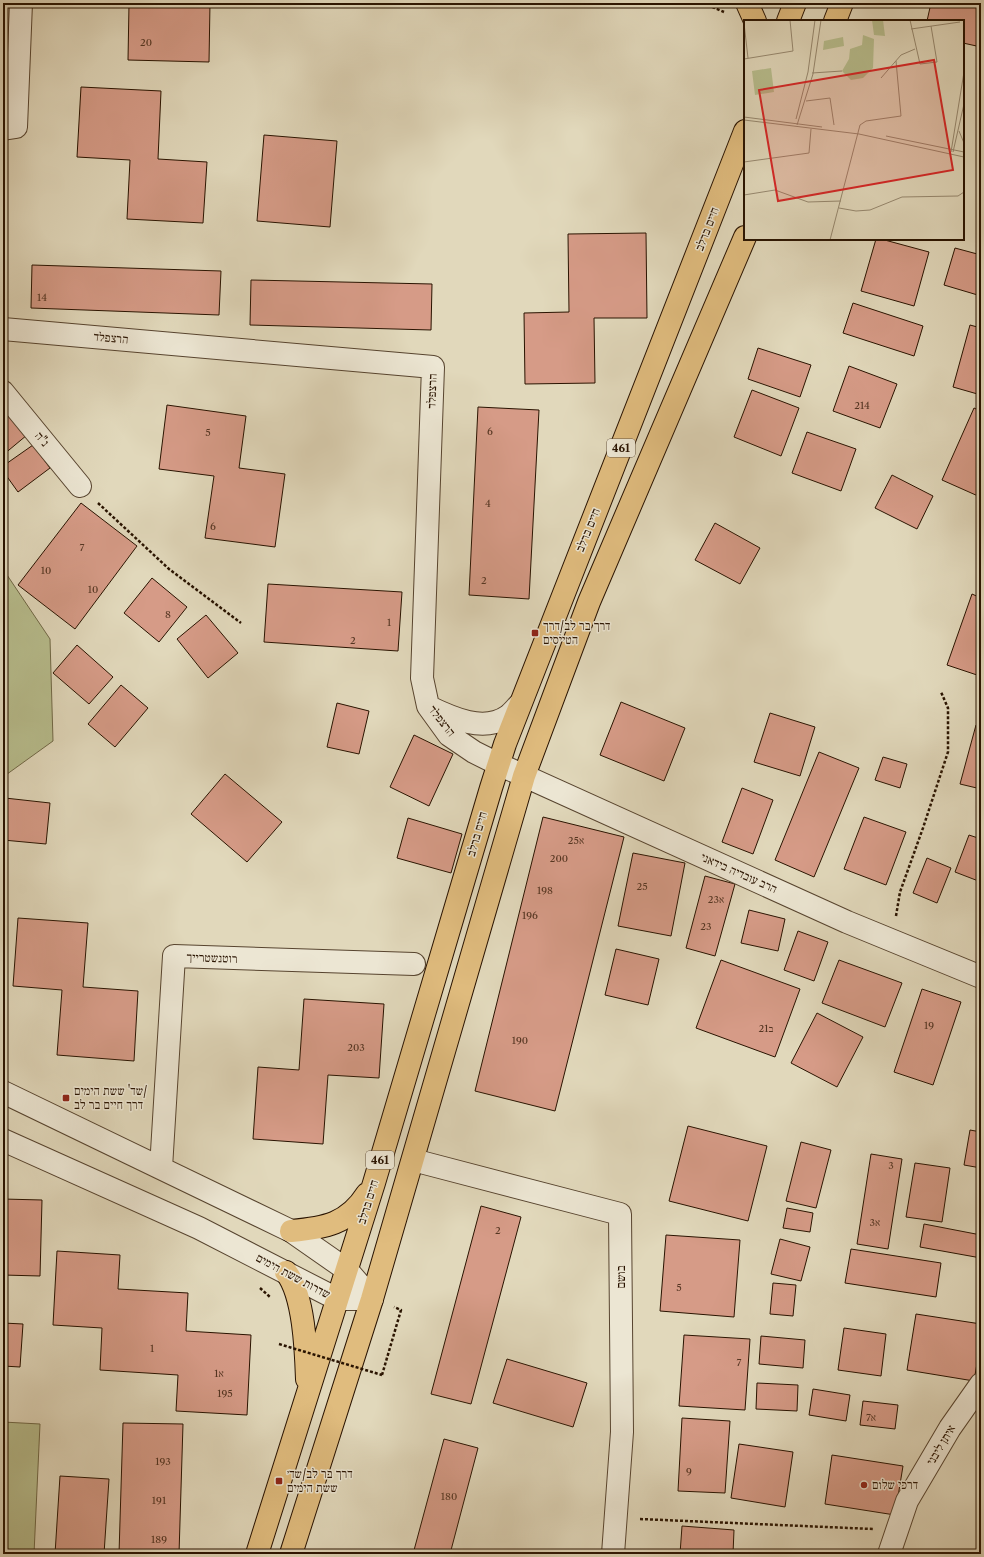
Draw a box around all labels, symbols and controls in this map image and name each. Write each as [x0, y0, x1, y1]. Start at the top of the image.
inset map [744, 20, 964, 240]
house number: 20 [140, 36, 152, 49]
street label: חיים ברלב [691, 205, 722, 253]
house number: 14 [37, 291, 47, 304]
street label: הרצפלד [93, 328, 129, 347]
street label: הרצפלד [423, 373, 440, 409]
house number: 214 [854, 399, 870, 412]
house number: 6 [487, 425, 493, 438]
house number: 5 [205, 426, 211, 439]
street label: נ"ה [32, 428, 53, 449]
road number: 461 [607, 439, 635, 457]
house number: 4 [485, 497, 491, 510]
street label: חיים ברלב [572, 506, 603, 554]
house number: 6 [210, 520, 216, 533]
house number: 7 [80, 541, 85, 554]
house number: 10 [41, 564, 51, 577]
house number: 2 [481, 574, 487, 587]
house number: 10 [88, 583, 98, 596]
house number: 8 [165, 608, 171, 621]
house number: 1 [387, 616, 392, 629]
place label: דרך בר לב/דרך הטייסים [543, 618, 611, 647]
marker: דרך בר לב/דרך הטייסים [530, 628, 540, 638]
house number: 2 [350, 634, 356, 647]
street label: הרצפלד [426, 702, 459, 739]
street label: חיים ברלב [463, 810, 490, 858]
house number: 25א [568, 834, 584, 847]
street label: הרב עובדיה בידאני [699, 849, 780, 896]
house number: 200 [550, 852, 568, 865]
house number: 25 [636, 880, 648, 893]
house number: 198 [537, 884, 553, 897]
house number: 23א [708, 893, 724, 906]
house number: 196 [522, 909, 538, 922]
house number: 23 [700, 920, 712, 933]
street label: רוטנשטרייך [186, 949, 238, 966]
house number: 19 [924, 1019, 934, 1032]
house number: 21ב [759, 1022, 774, 1035]
house number: 190 [512, 1034, 528, 1047]
house number: 203 [347, 1041, 365, 1054]
place label: שד' ששת הימים/ דרך חיים בר לב [74, 1083, 147, 1112]
marker: שד' ששת הימים/ דרך חיים בר לב [61, 1093, 71, 1103]
road number: 461 [366, 1151, 394, 1169]
house number: 3 [888, 1159, 894, 1172]
street label: חיים ברלב [354, 1178, 381, 1226]
house number: 3א [870, 1216, 880, 1229]
house number: 2 [495, 1224, 501, 1237]
street label: שדרות ששת הימים [253, 1250, 333, 1301]
street label: בושם [613, 1265, 628, 1288]
house number: 5 [676, 1281, 682, 1294]
house number: 1 [150, 1342, 155, 1355]
house number: 7 [737, 1356, 742, 1369]
house number: 1א [214, 1367, 224, 1380]
house number: 195 [217, 1387, 233, 1400]
house number: 7א [866, 1411, 876, 1424]
street label: איתן ליבני [923, 1422, 958, 1468]
house number: 193 [155, 1455, 171, 1468]
house number: 9 [686, 1465, 692, 1478]
place label: דרך בר לב/שד׳ ששת הימים [287, 1466, 353, 1495]
marker: דרך בר לב/שד׳ ששת הימים [274, 1476, 284, 1486]
place label: דרכי שלום [872, 1477, 918, 1492]
marker: דרכי שלום [859, 1480, 869, 1490]
house number: 180 [441, 1490, 457, 1503]
house number: 191 [152, 1494, 167, 1507]
house number: 189 [151, 1533, 167, 1546]

